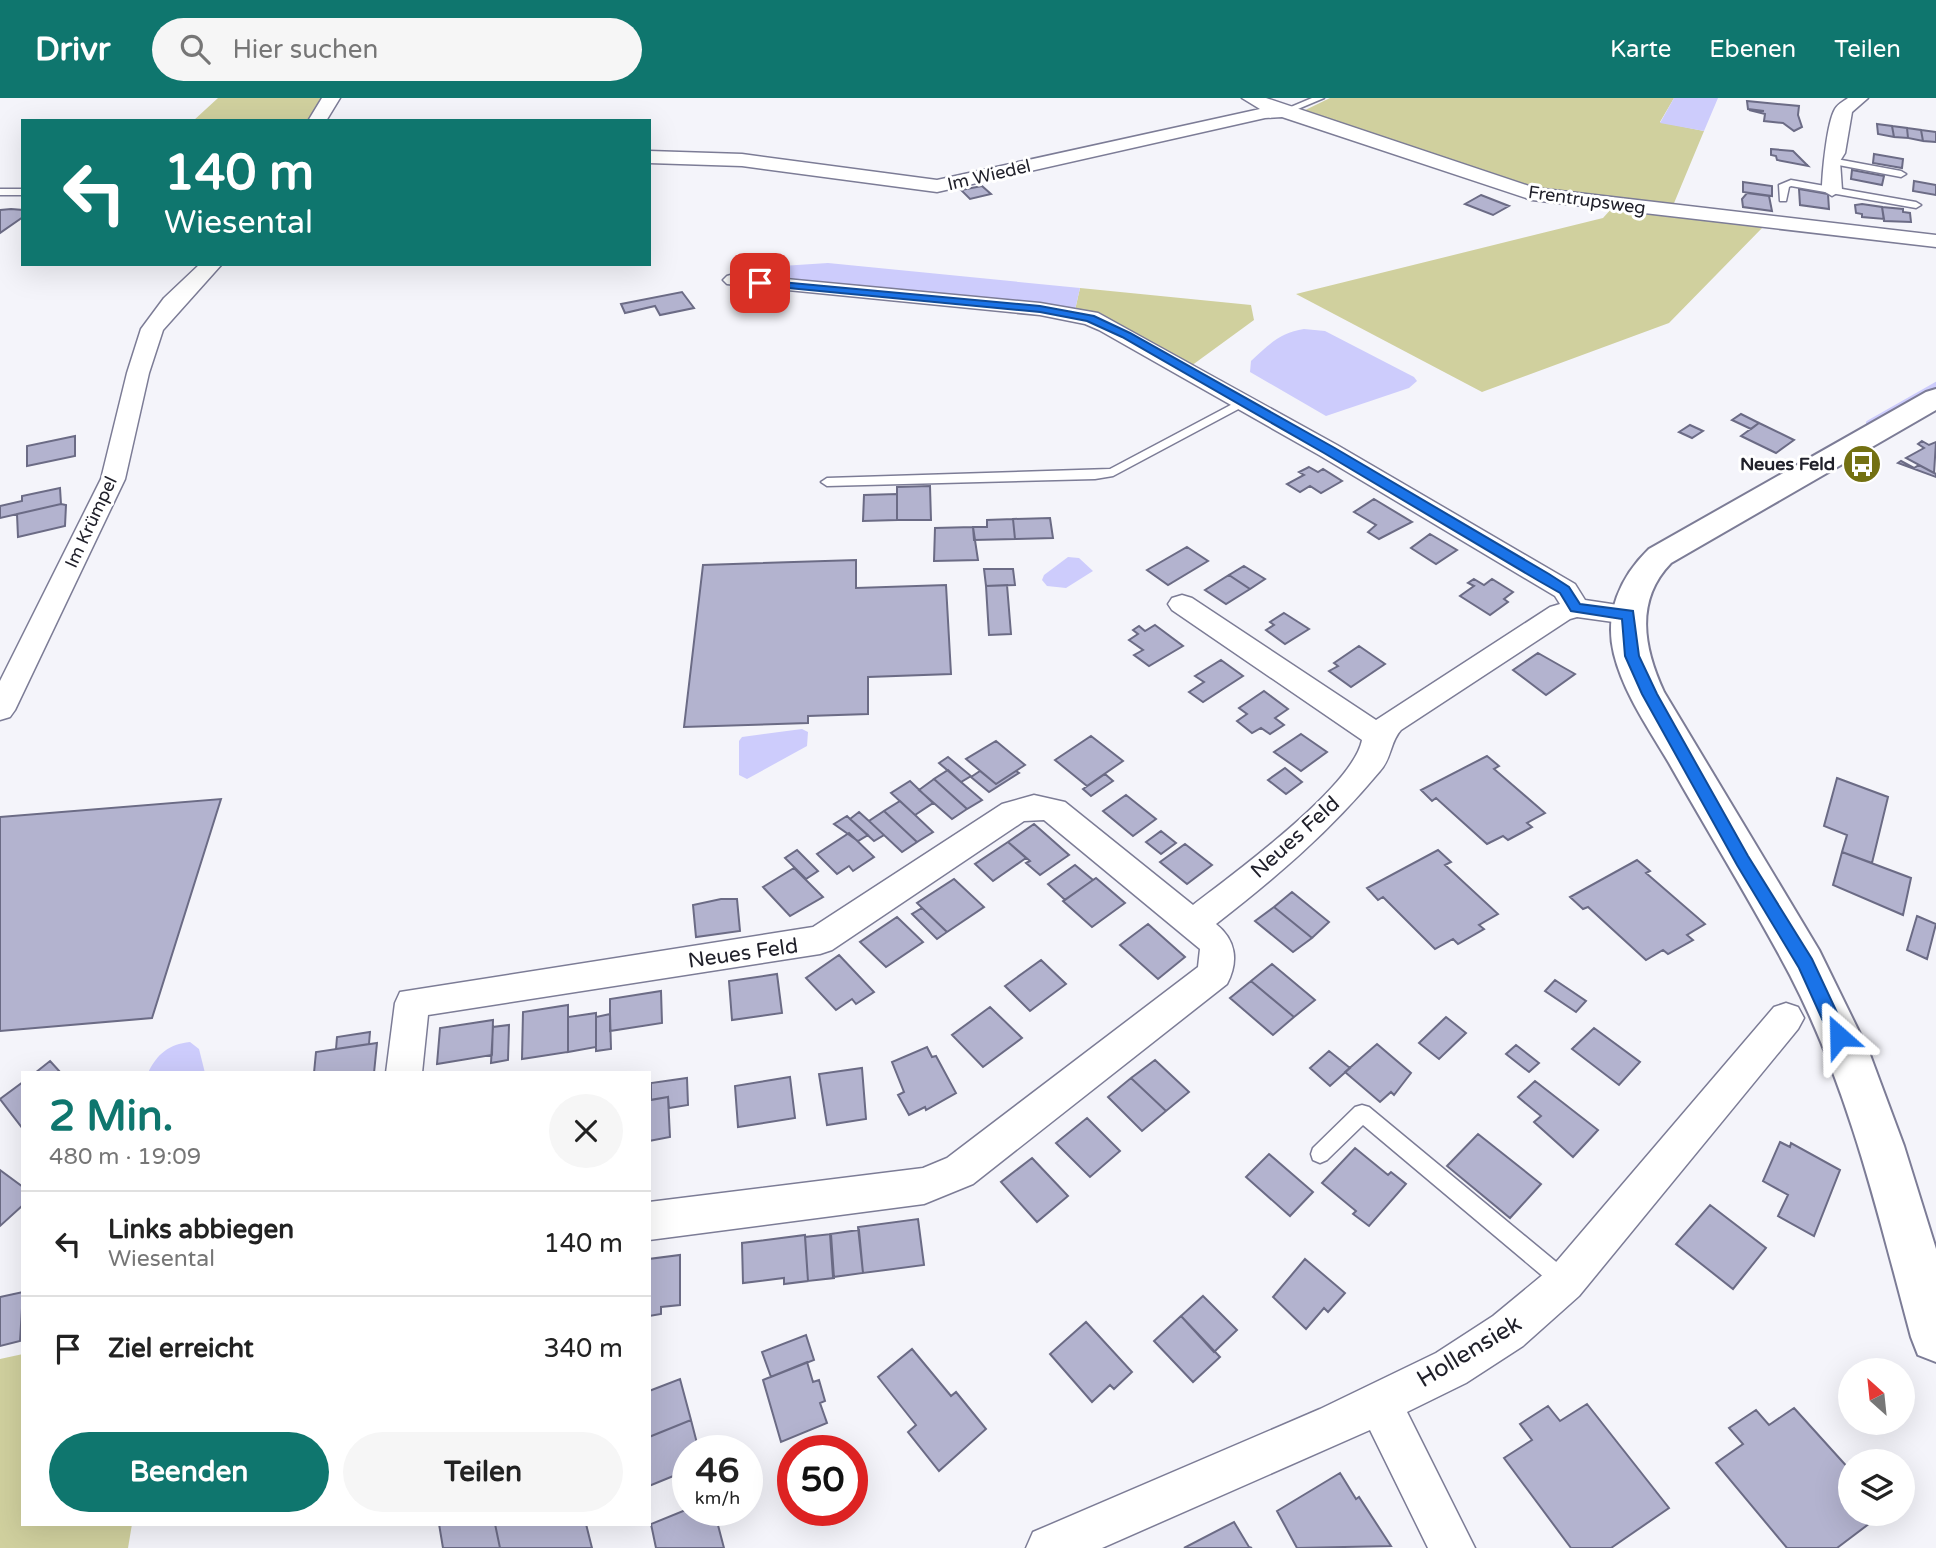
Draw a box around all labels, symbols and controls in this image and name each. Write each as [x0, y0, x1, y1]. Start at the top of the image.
search box [152, 18, 642, 81]
text: Drivr [35, 30, 110, 69]
icon: search [176, 30, 214, 68]
text: Hier suchen [232, 34, 378, 65]
text: Karte [1610, 35, 1671, 64]
text: Ebenen [1709, 35, 1796, 64]
text: Teilen [1834, 35, 1901, 64]
text: 140 m [164, 144, 314, 203]
icon: left [49, 147, 140, 238]
street label: Im Wiedel [945, 155, 1033, 195]
street label: Frentrupsweg [1527, 181, 1647, 219]
text: Wiesental [164, 204, 313, 242]
pin [730, 253, 790, 313]
icon: arrive [741, 264, 779, 302]
bus stop icon: Neues Feld [1841, 443, 1883, 485]
place label: Neues Feld [1740, 453, 1835, 475]
street label: Im Krümpel [60, 473, 122, 571]
street label: Neues Feld [1246, 791, 1345, 884]
street label: Neues Feld [686, 933, 800, 974]
position arrow [1802, 999, 1876, 1073]
text: 2 Min. [49, 1091, 173, 1142]
button: close [549, 1094, 623, 1168]
text: 480 m · 19:09 [49, 1143, 201, 1171]
text: Links abbiegen [108, 1214, 294, 1245]
icon: left [49, 1225, 87, 1263]
text: 140 m [543, 1228, 623, 1259]
text: Wiesental [108, 1245, 215, 1273]
street label: Hollensiek [1412, 1309, 1527, 1394]
icon: arrive [49, 1330, 87, 1368]
text: Ziel erreicht [108, 1333, 254, 1364]
text: 340 m [543, 1333, 623, 1364]
north arrow [1838, 1358, 1914, 1435]
map controls [1838, 1358, 1915, 1526]
button: Beenden [49, 1432, 329, 1512]
button: Teilen [343, 1432, 623, 1512]
speed limit sign: 50 [777, 1435, 868, 1526]
button: layers [1838, 1449, 1915, 1526]
text: 46 [696, 1450, 739, 1492]
text: km/h [695, 1487, 740, 1509]

